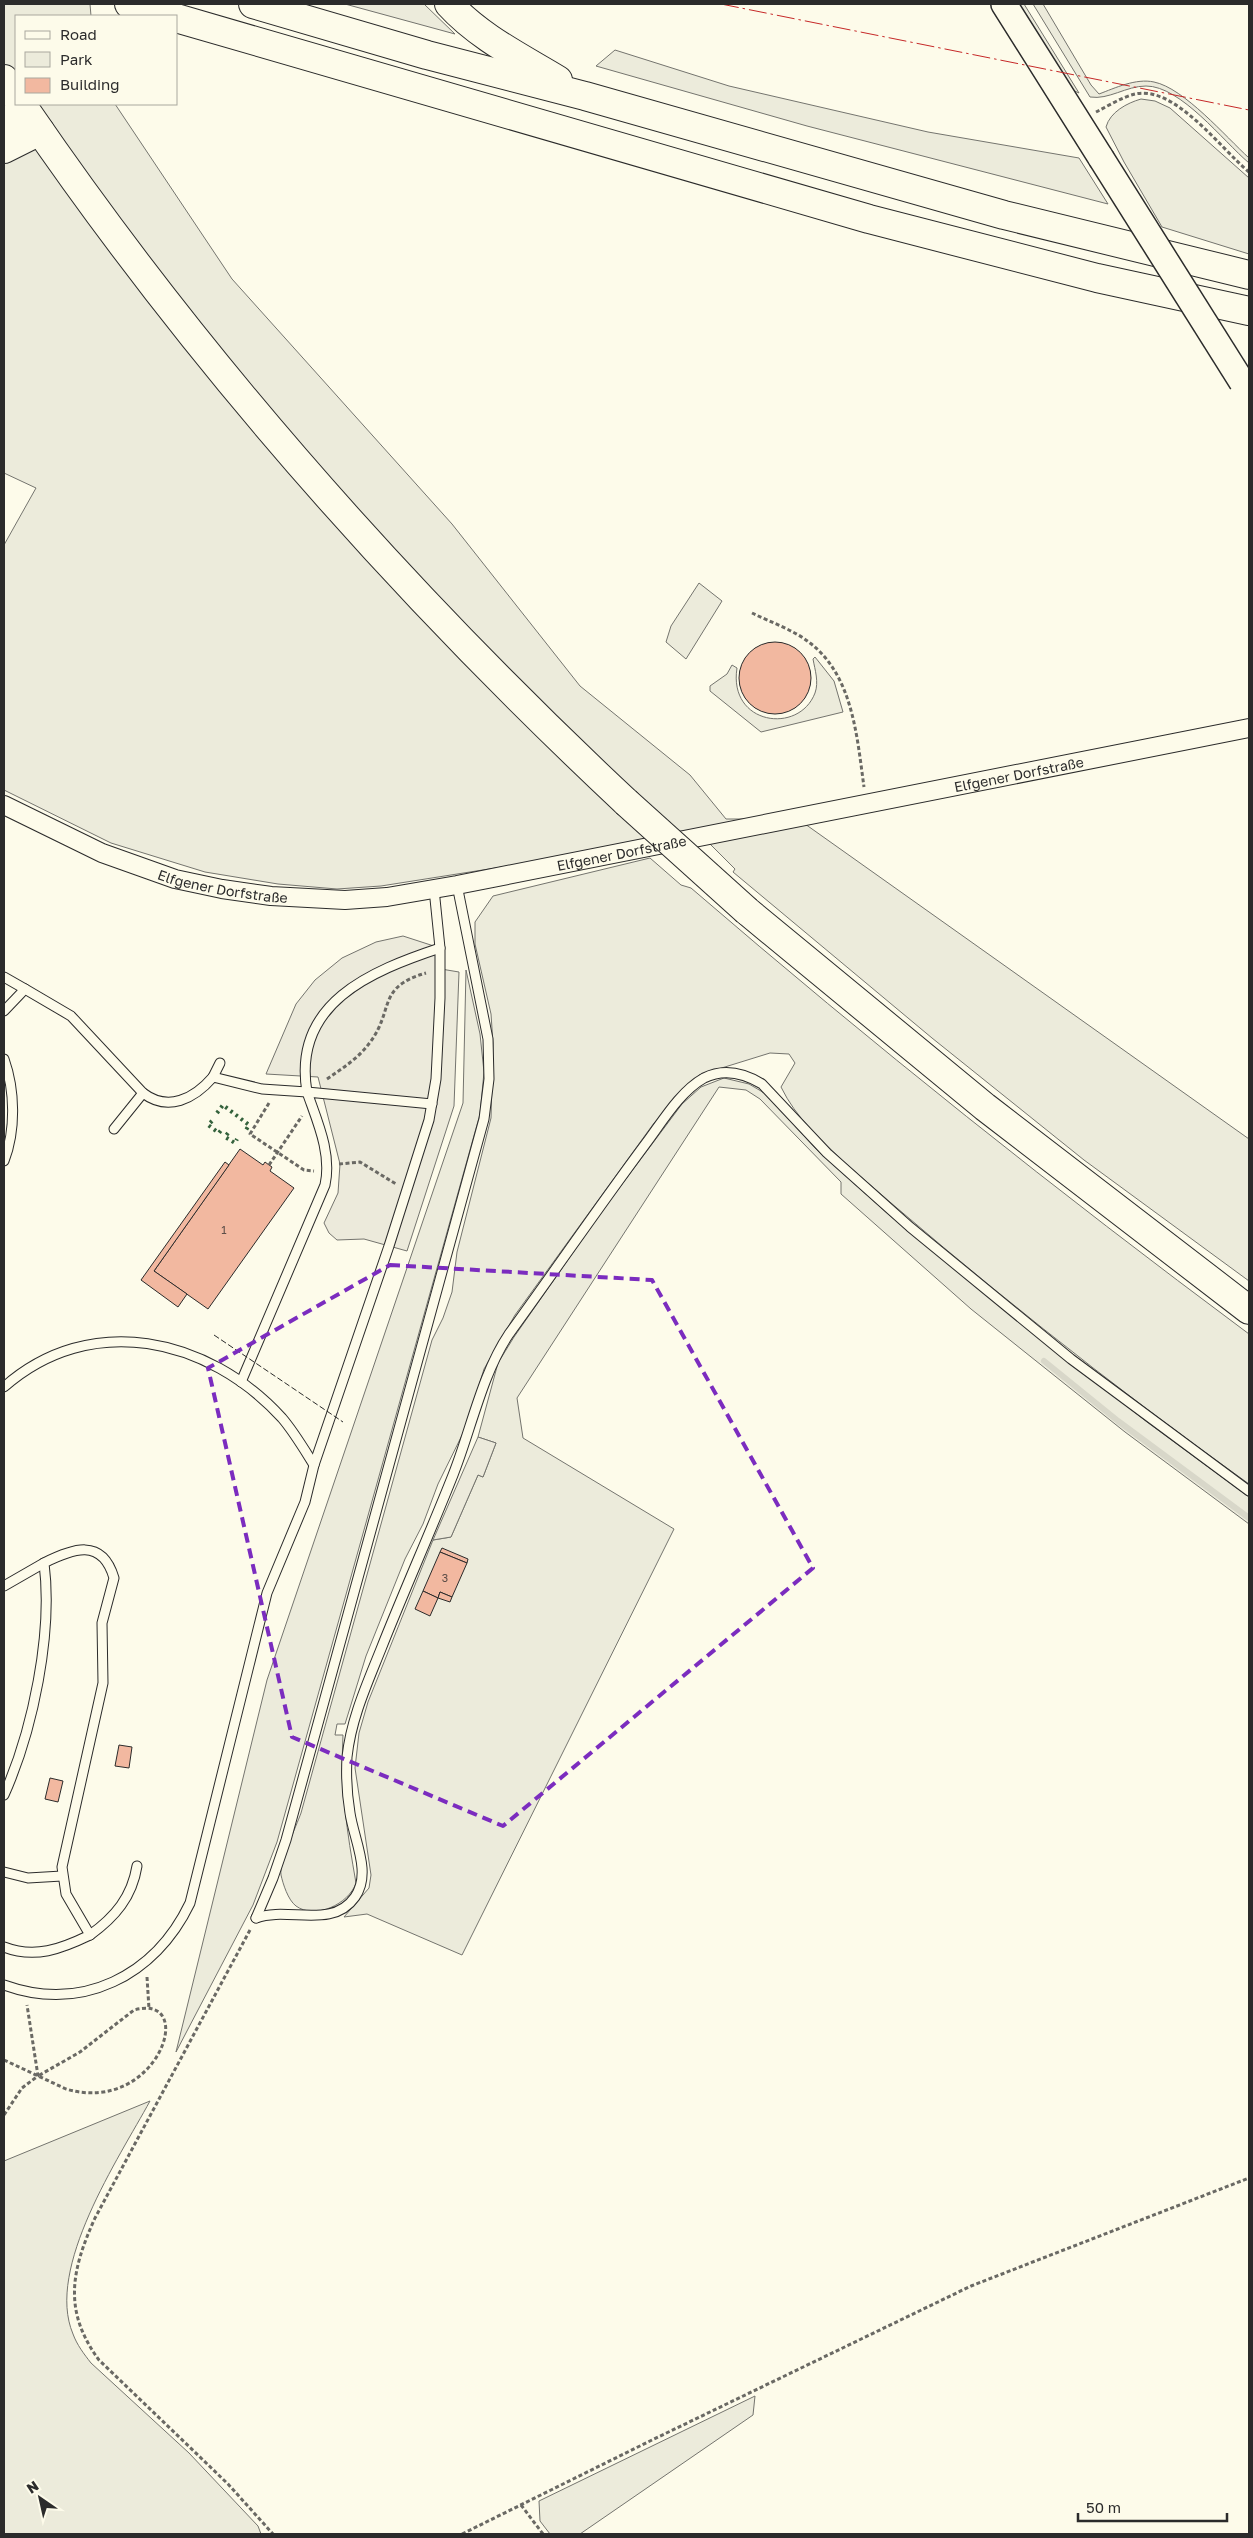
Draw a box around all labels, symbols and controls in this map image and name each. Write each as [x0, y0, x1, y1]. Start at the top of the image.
legend [15, 15, 178, 105]
text: Road [60, 25, 97, 43]
text: Park [60, 50, 93, 68]
text: Building [60, 75, 120, 93]
street label: Elfgener Dorfstraße [952, 753, 1085, 795]
street label: Elfgener Dorfstraße [555, 831, 688, 874]
street label: Elfgener Dorfstraße [156, 865, 288, 905]
house number: 1 [221, 1223, 227, 1236]
house number: 3 [442, 1571, 448, 1584]
north arrow [15, 2473, 65, 2523]
text: N [23, 2477, 42, 2497]
scale bar [1078, 2490, 1227, 2522]
text: 50 m [1086, 2498, 1121, 2516]

